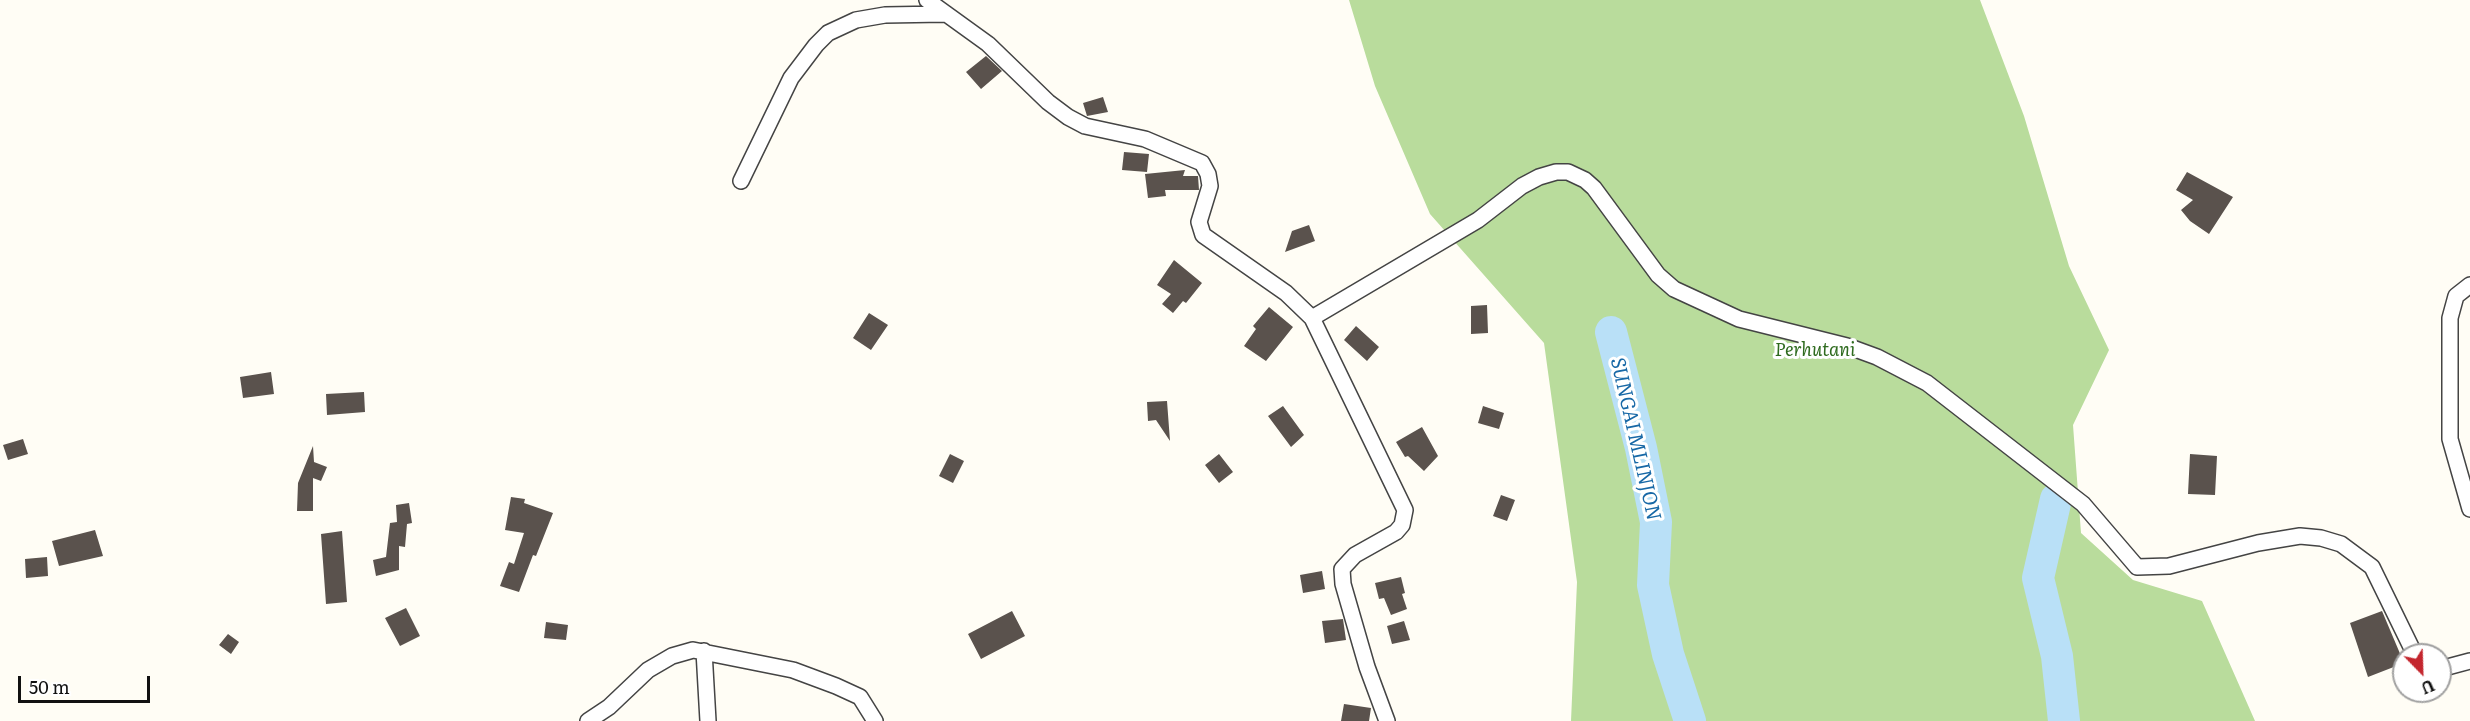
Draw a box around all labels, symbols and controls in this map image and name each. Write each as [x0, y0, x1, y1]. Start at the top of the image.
park label: Perhutani [1775, 340, 1855, 362]
water label: SUNGAI MLINJON [1605, 355, 1665, 523]
north arrow [2392, 643, 2452, 703]
scale bar [21, 664, 153, 702]
text: 50 m [29, 673, 70, 700]
text: U [2418, 674, 2439, 701]

